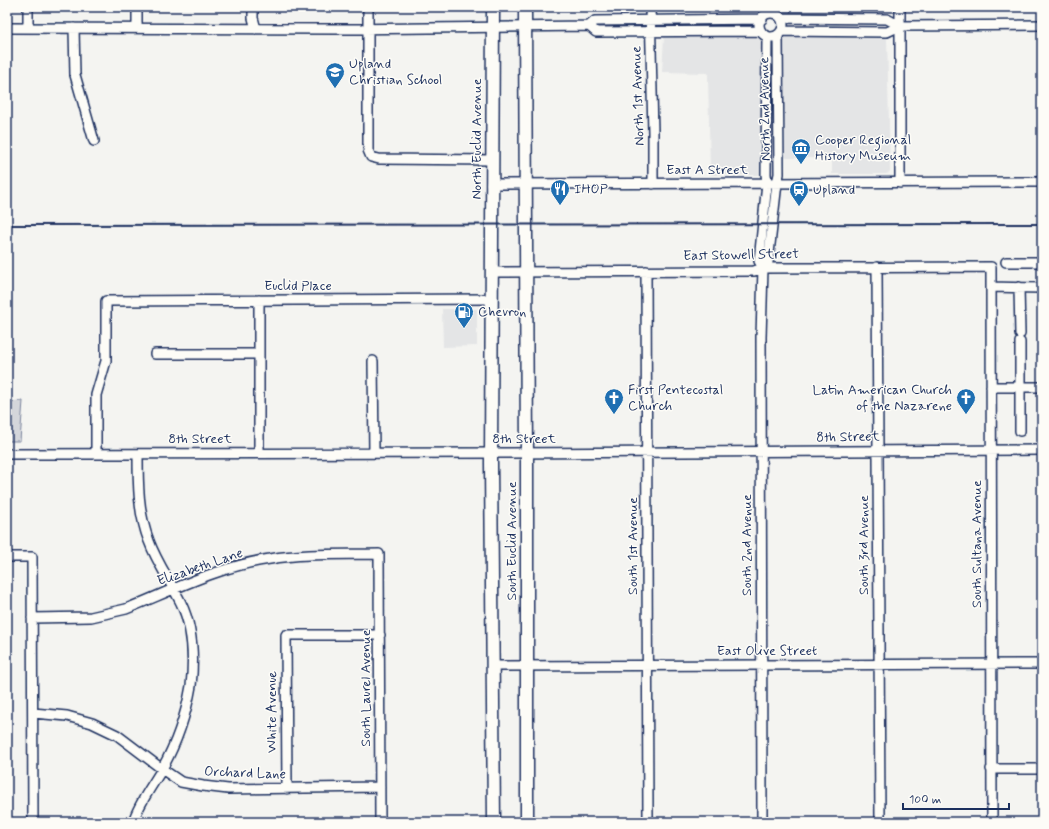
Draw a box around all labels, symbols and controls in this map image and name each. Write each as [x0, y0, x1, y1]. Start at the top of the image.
street label: North 1st Avenue [627, 46, 649, 146]
place label: Upland Christian School [349, 55, 442, 89]
street label: North 2nd Avenue [755, 57, 775, 161]
school or university icon: Upland Christian School [324, 61, 346, 89]
street label: North Euclid Avenue [468, 78, 486, 200]
place label: Cooper Regional History Museum [815, 131, 911, 165]
museum icon: Cooper Regional History Museum [790, 137, 812, 165]
street label: East A Street [666, 161, 749, 179]
restaurant icon: IHOP [549, 178, 571, 206]
station icon: Upland [788, 179, 810, 207]
place label: IHOP [574, 180, 608, 198]
place label: Upland [813, 181, 855, 199]
street label: East Stowell Street [683, 245, 799, 265]
street label: Euclid Place [264, 277, 332, 295]
fuel station icon: Chevron [453, 301, 475, 329]
place label: Chevron [478, 303, 526, 321]
place label: First Pentecostal Church [628, 381, 723, 415]
place label: Latin American Church of the Nazarene [812, 381, 952, 415]
church icon: First Pentecostal Church [603, 387, 625, 415]
church icon: Latin American Church of the Nazarene [955, 387, 977, 415]
street label: 8th Street [816, 427, 881, 447]
street label: 8th Street [168, 430, 233, 448]
street label: 8th Street [492, 430, 557, 448]
street label: South Sultana Avenue [968, 480, 986, 608]
street label: South Euclid Avenue [503, 481, 521, 601]
street label: South 2nd Avenue [738, 494, 756, 596]
street label: South 3rd Avenue [855, 495, 873, 595]
street label: South 1st Avenue [624, 497, 642, 595]
street label: Elizabeth Lane [155, 544, 245, 590]
street label: South Laurel Avenue [357, 629, 375, 747]
street label: East Olive Street [717, 642, 817, 660]
street label: White Avenue [263, 671, 281, 753]
street label: Orchard Lane [204, 763, 286, 783]
scale bar [903, 785, 1009, 811]
text: 100 m [909, 792, 941, 808]

